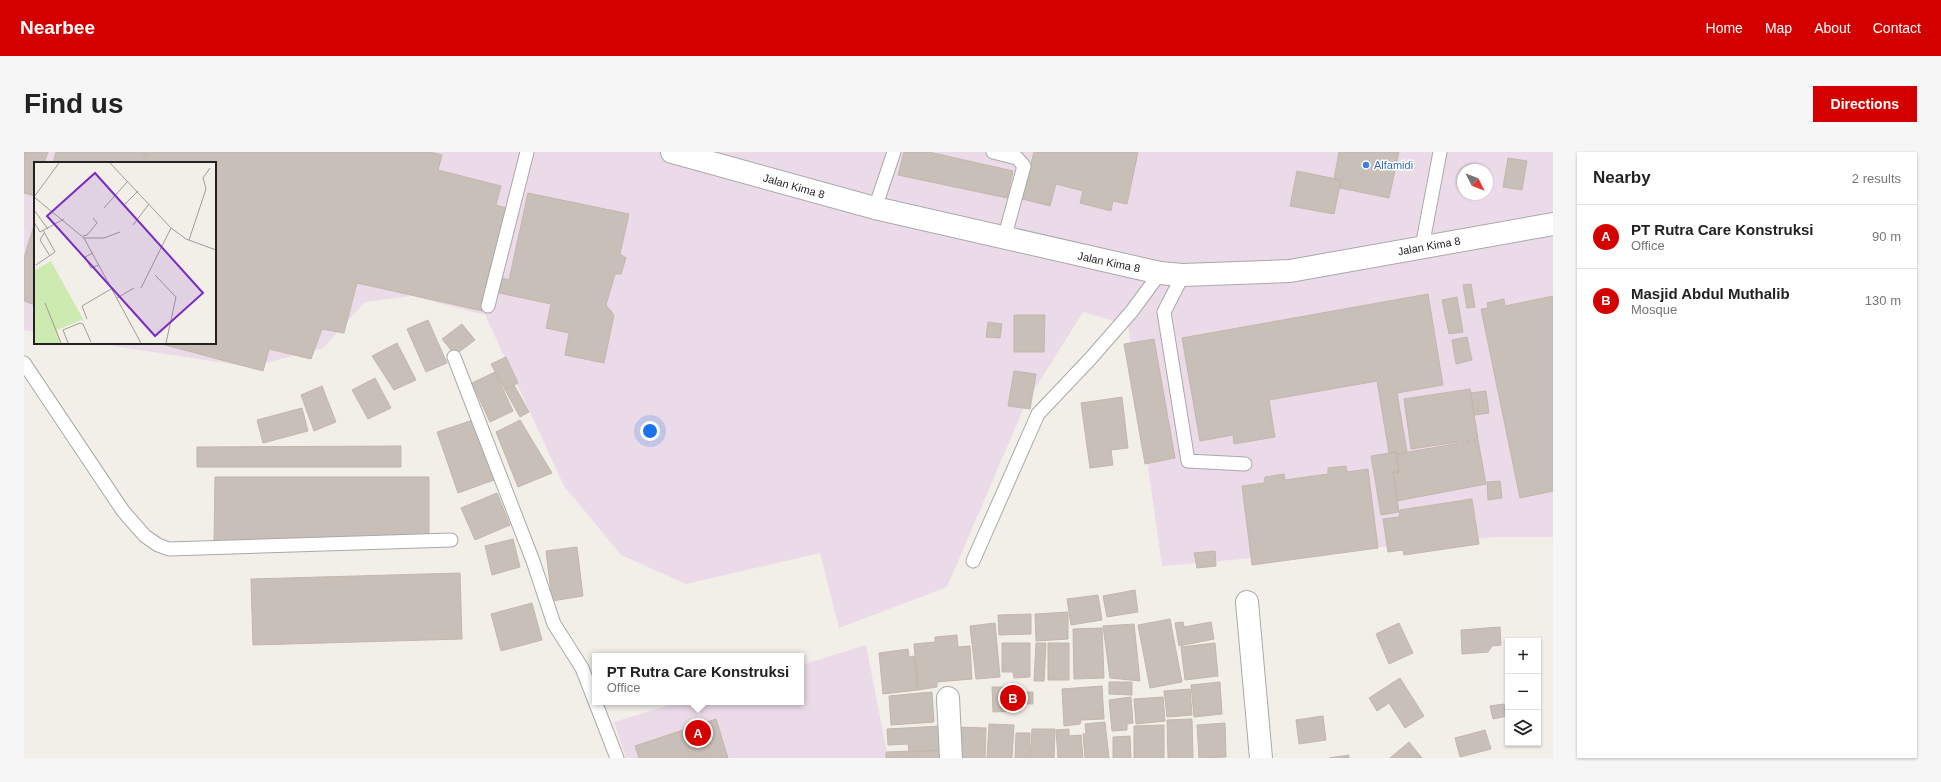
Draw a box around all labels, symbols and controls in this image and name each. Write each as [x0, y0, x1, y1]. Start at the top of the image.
text: Nearbee [20, 17, 95, 38]
text: Home [1706, 20, 1743, 36]
text: Map [1765, 20, 1792, 36]
text: About [1814, 20, 1851, 36]
text: Contact [1873, 20, 1921, 36]
button: Directions [1813, 86, 1917, 122]
text: Find us [24, 88, 124, 119]
place label: Alfamidi [1374, 159, 1413, 171]
marker: Alfamidi [1361, 160, 1371, 170]
inset map [34, 162, 216, 344]
north arrow [1457, 164, 1493, 200]
text: Nearby [1593, 168, 1651, 187]
street label: Jalan Kima 8 [762, 171, 826, 201]
text: 2 results [1852, 171, 1901, 186]
text: PT Rutra Care Konstruksi [1631, 221, 1814, 238]
text: A [1601, 229, 1611, 244]
text: 90 m [1872, 229, 1901, 244]
street label: Jalan Kima 8 [1397, 235, 1461, 257]
text: Office [1631, 238, 1665, 253]
street label: Jalan Kima 8 [1077, 250, 1141, 274]
text: Masjid Abdul Muthalib [1631, 285, 1790, 302]
text: B [1601, 293, 1611, 308]
text: 130 m [1865, 293, 1901, 308]
text: Mosque [1631, 302, 1677, 317]
your location [640, 421, 660, 441]
map controls [1505, 638, 1541, 746]
button: + [1505, 638, 1541, 674]
popup [592, 653, 804, 705]
text: PT Rutra Care Konstruksi [607, 663, 789, 680]
button: − [1505, 674, 1541, 710]
text: Office [607, 680, 640, 695]
pin: B [1000, 683, 1026, 713]
button: layers [1505, 710, 1541, 746]
pin: A [685, 718, 711, 748]

